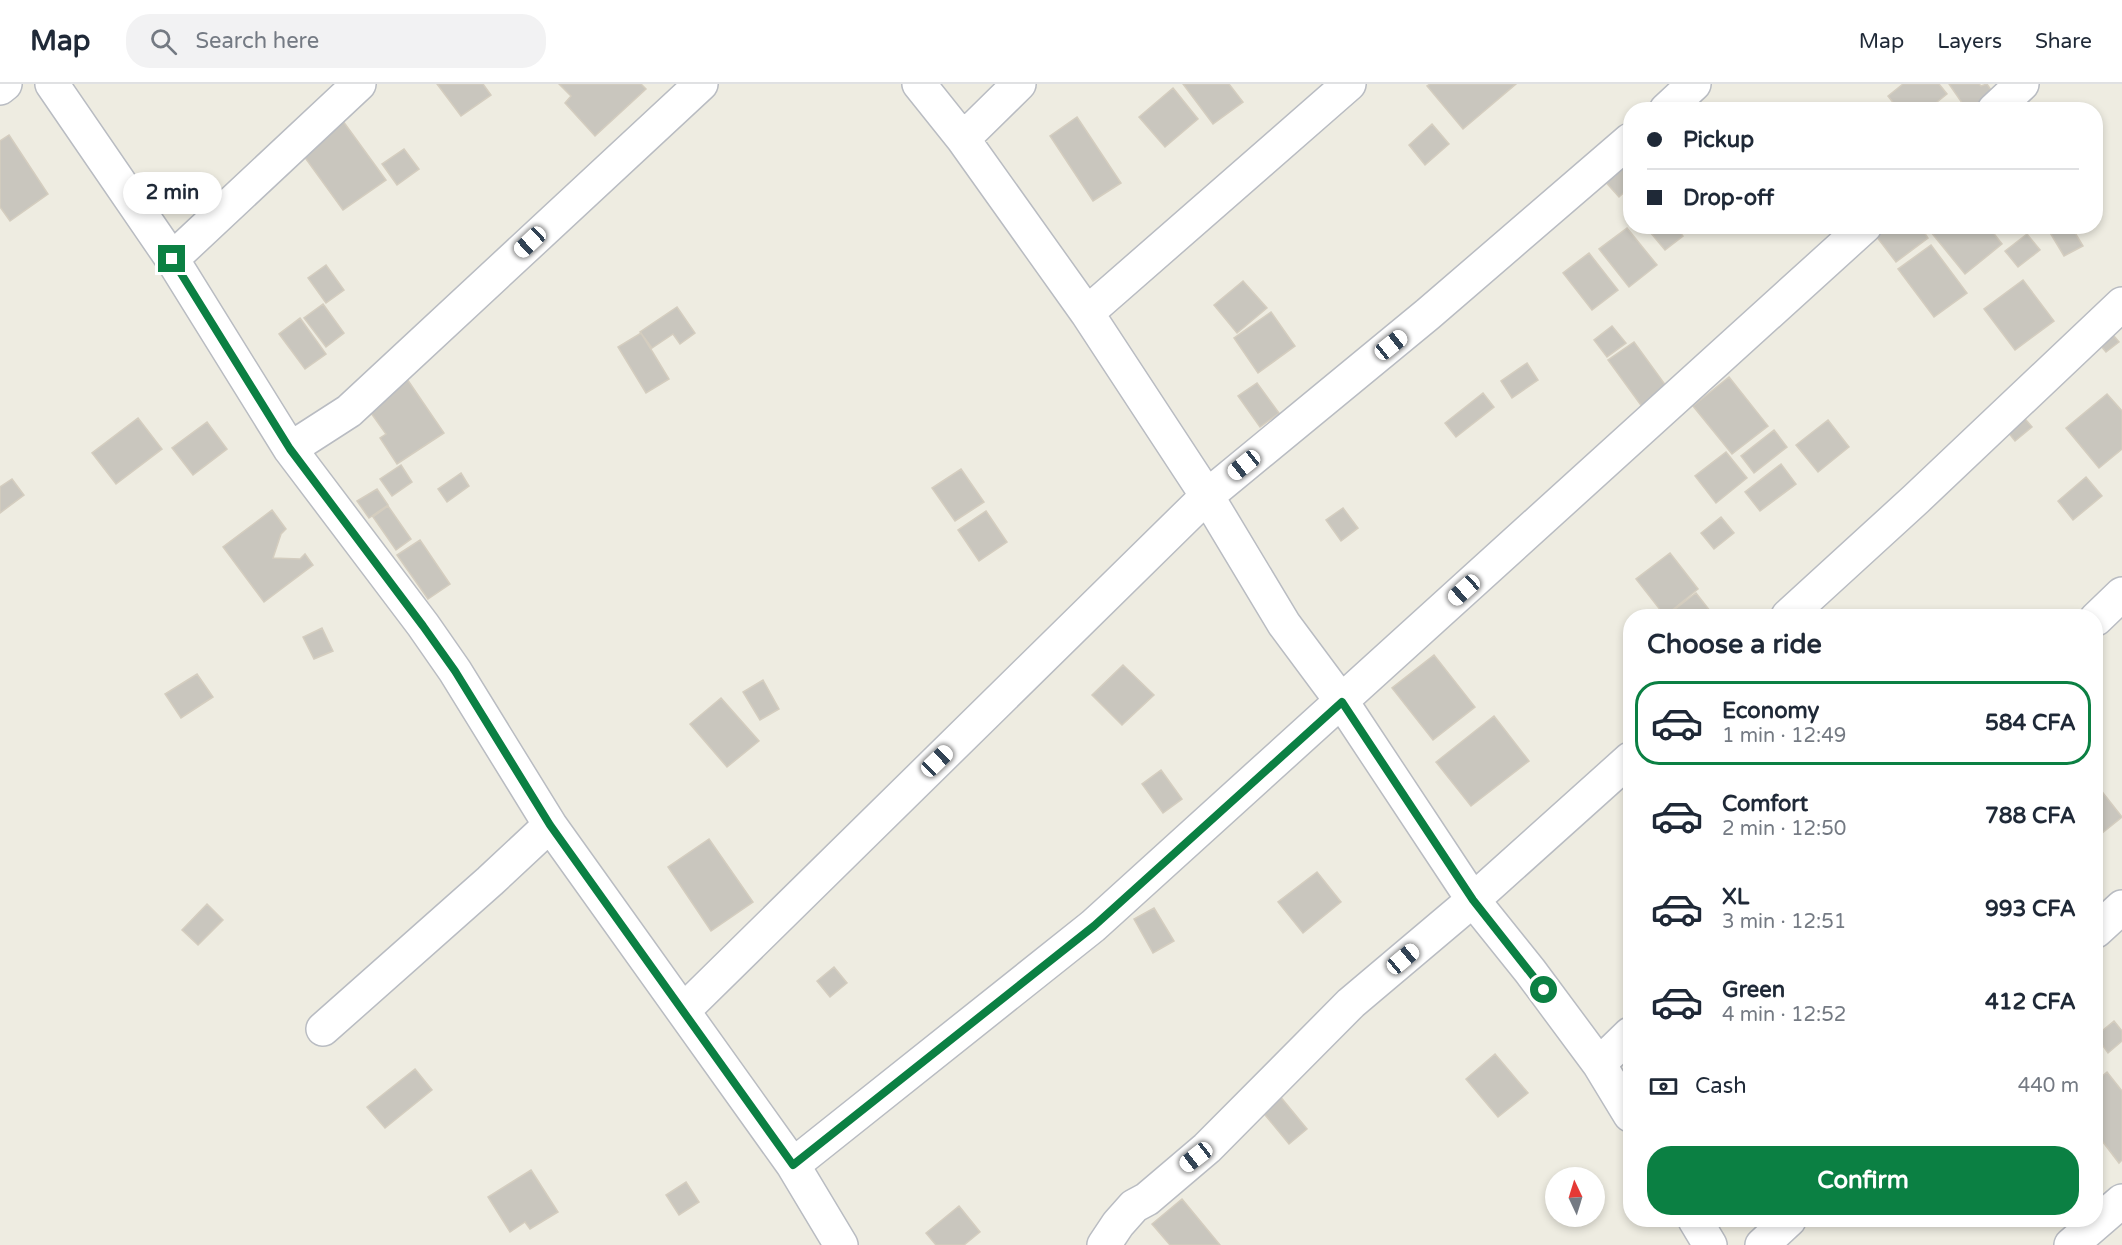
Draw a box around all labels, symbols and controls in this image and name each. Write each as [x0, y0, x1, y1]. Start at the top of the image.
search box [126, 14, 546, 68]
text: Map [30, 24, 90, 58]
icon: search [147, 25, 180, 58]
text: Search here [195, 28, 319, 54]
text: Map [1859, 29, 1904, 54]
text: Layers [1937, 29, 2002, 54]
text: Share [2035, 29, 2092, 54]
text: Pickup [1683, 127, 1754, 153]
callout: 2 min [122, 172, 222, 214]
text: 2 min [146, 181, 199, 205]
text: Drop-off [1683, 185, 1774, 211]
car [511, 223, 549, 261]
route end [158, 245, 185, 272]
car [1371, 327, 1411, 363]
car [1224, 447, 1264, 483]
car [1445, 571, 1483, 609]
text: Choose a ride [1647, 628, 1822, 661]
icon: car [1650, 696, 1704, 750]
text: Economy [1722, 698, 1819, 724]
text: 584 CFA [1985, 710, 2076, 736]
text: 1 min · 12:49 [1722, 724, 1846, 748]
car [918, 742, 956, 780]
icon: car [1650, 789, 1704, 843]
text: Comfort [1722, 791, 1808, 817]
text: 788 CFA [1985, 803, 2076, 829]
text: 2 min · 12:50 [1722, 817, 1846, 841]
icon: car [1650, 882, 1704, 936]
text: XL [1722, 884, 1749, 910]
text: 993 CFA [1985, 896, 2076, 922]
text: 3 min · 12:51 [1722, 910, 1846, 934]
car [1383, 941, 1423, 977]
icon: car [1650, 975, 1704, 1029]
route start [1530, 976, 1557, 1003]
text: Green [1722, 977, 1785, 1003]
text: 412 CFA [1985, 989, 2076, 1015]
text: 4 min · 12:52 [1722, 1003, 1846, 1027]
icon: cash [1647, 1070, 1680, 1103]
text: Cash [1695, 1073, 1747, 1099]
text: 440 m [2018, 1074, 2079, 1098]
car [1176, 1139, 1216, 1175]
button: Confirm [1647, 1146, 2079, 1215]
north arrow [1545, 1167, 1605, 1227]
map controls [1545, 1167, 1605, 1227]

